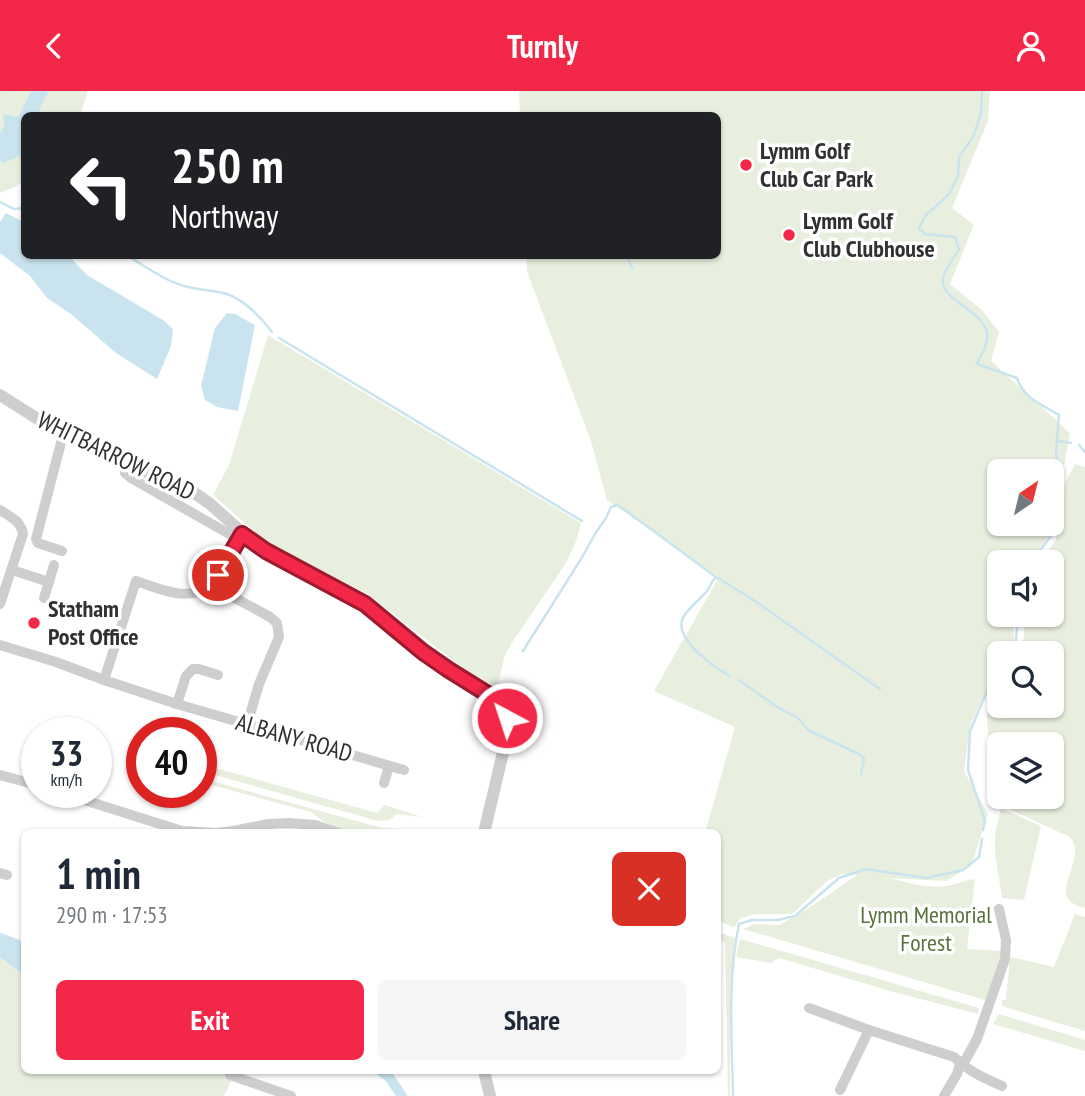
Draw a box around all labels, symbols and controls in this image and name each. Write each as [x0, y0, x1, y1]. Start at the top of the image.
text: Turnly [507, 25, 578, 67]
icon: back [35, 27, 73, 65]
icon: person [1012, 27, 1050, 65]
text: 250 m [171, 133, 284, 197]
place label: Lymm Golf Club Car Park [760, 135, 873, 194]
icon: left [56, 140, 147, 231]
marker: Lymm Golf Club Car Park [738, 157, 754, 173]
text: Northway [171, 195, 278, 237]
place label: Lymm Golf Club Clubhouse [803, 205, 935, 264]
marker: Lymm Golf Club Clubhouse [781, 227, 797, 243]
street label: WHITBARROW ROAD [32, 404, 200, 507]
north arrow [987, 459, 1064, 535]
map controls [987, 459, 1064, 809]
pin [188, 545, 248, 605]
button: sound [987, 550, 1064, 627]
icon: arrive [199, 556, 237, 594]
place label: Statham Post Office [48, 593, 139, 652]
marker: Statham Post Office [26, 615, 42, 631]
button: search [987, 641, 1064, 718]
position arrow [470, 681, 544, 755]
street label: ALBANY ROAD [232, 706, 356, 769]
speed limit sign: 40 [126, 717, 217, 808]
text: 33 [50, 730, 83, 776]
button: layers [987, 732, 1064, 809]
text: km/h [51, 768, 82, 791]
text: 1 min [56, 846, 141, 901]
button: close [612, 852, 686, 926]
park label: Lymm Memorial Forest [860, 899, 992, 958]
text: 290 m · 17:53 [56, 900, 168, 929]
button: Exit [56, 980, 364, 1060]
button: Share [378, 980, 686, 1060]

